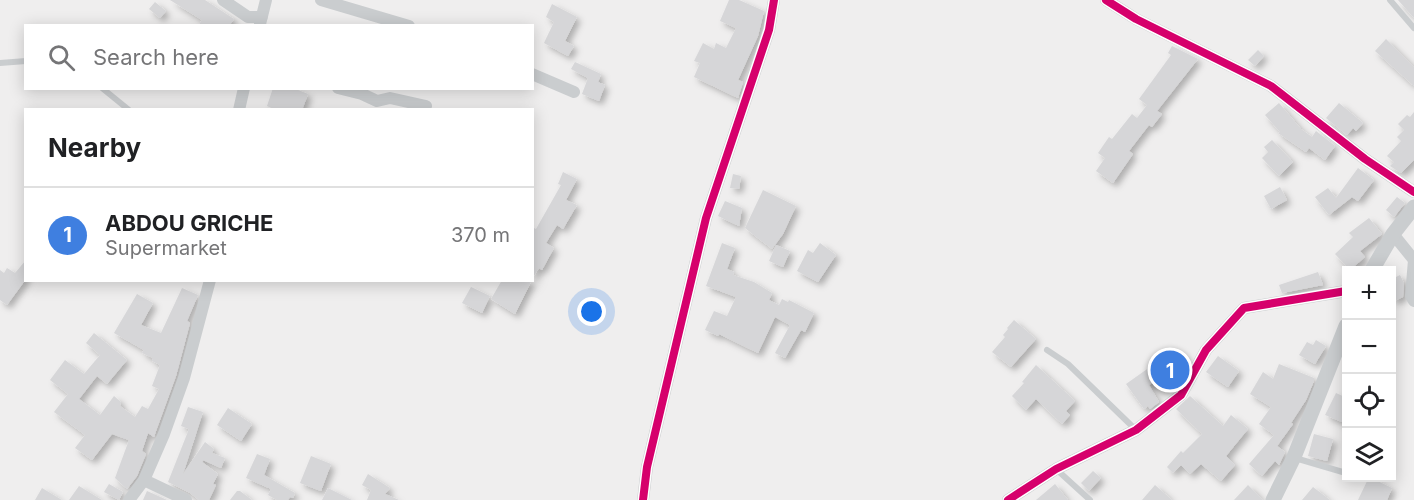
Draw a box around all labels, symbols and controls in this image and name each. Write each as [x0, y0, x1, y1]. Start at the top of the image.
search box [24, 24, 534, 90]
icon: search [45, 41, 78, 74]
text: Search here [93, 44, 219, 70]
text: Nearby [48, 132, 141, 163]
text: ABDOU GRICHE [105, 210, 273, 236]
text: 1 [63, 223, 72, 247]
text: 370 m [451, 223, 510, 247]
text: Supermarket [105, 236, 227, 260]
map controls [1342, 266, 1396, 482]
button: + [1342, 266, 1396, 320]
your location [577, 297, 606, 326]
button: − [1342, 320, 1396, 374]
pin: 1 [1150, 348, 1190, 392]
button: locate [1342, 374, 1396, 428]
button: layers [1342, 428, 1396, 482]

